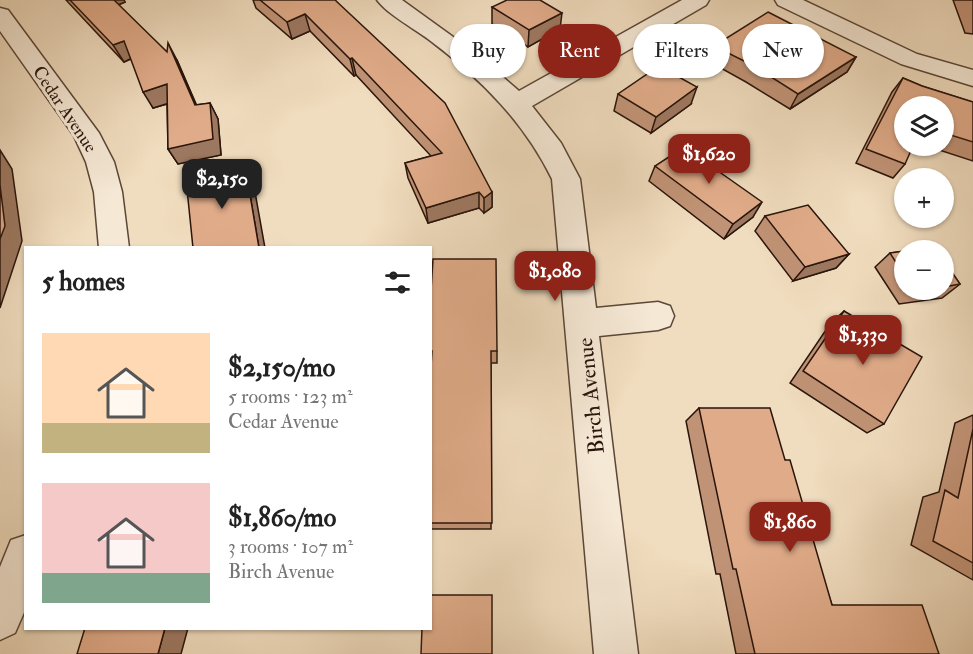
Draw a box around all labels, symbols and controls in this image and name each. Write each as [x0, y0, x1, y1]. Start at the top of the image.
chip: Buy [450, 24, 526, 78]
chip: Rent [538, 24, 621, 78]
chip: Filters [633, 24, 730, 78]
chip: New [742, 24, 824, 78]
street label: Cedar Avenue [27, 62, 102, 157]
map controls [894, 96, 954, 300]
button: layers [894, 96, 954, 156]
pin: $1,620 [660, 134, 758, 185]
text: $1,620 [682, 141, 736, 166]
pin: $2,150 [173, 159, 271, 210]
text: $2,150 [196, 166, 248, 191]
button: + [894, 168, 954, 228]
button: − [894, 240, 954, 300]
pin: $1,080 [506, 251, 604, 302]
text: $1,080 [528, 258, 582, 283]
text: 5 homes [42, 266, 125, 298]
icon: filters [381, 266, 414, 299]
pin: $1,330 [814, 315, 912, 366]
text: $1,330 [839, 322, 887, 347]
street label: Birch Avenue [571, 336, 611, 456]
text: $2,150/mo [228, 352, 335, 384]
icon: home [90, 357, 162, 429]
text: 5 rooms · 123 m² [228, 384, 353, 409]
text: Cedar Avenue [228, 409, 339, 434]
text: $1,860/mo [228, 502, 336, 534]
pin: $1,860 [741, 502, 839, 553]
icon: home [90, 507, 162, 579]
text: $1,860 [764, 509, 816, 534]
text: 3 rooms · 107 m² [228, 534, 353, 559]
text: Birch Avenue [228, 559, 334, 584]

